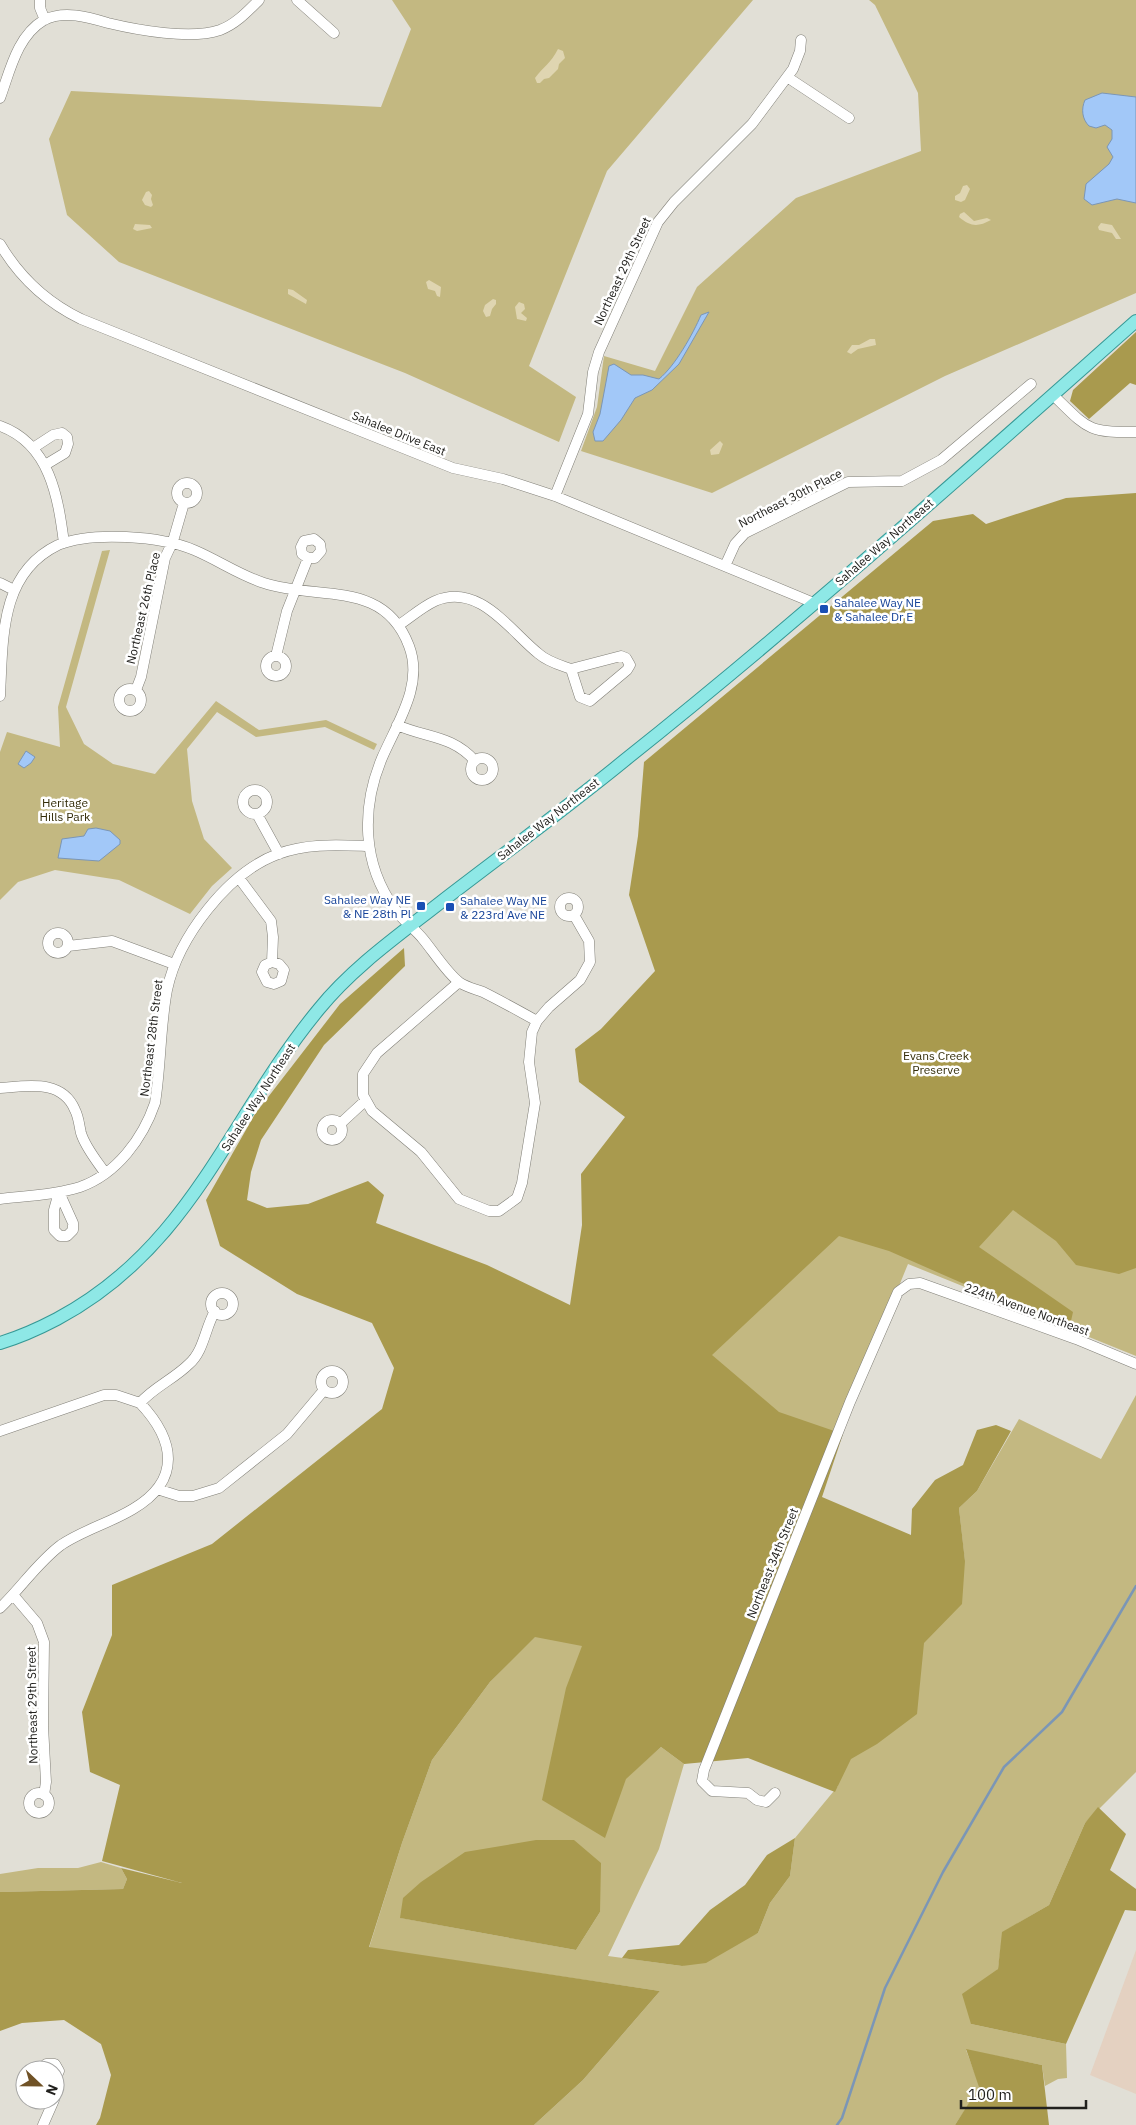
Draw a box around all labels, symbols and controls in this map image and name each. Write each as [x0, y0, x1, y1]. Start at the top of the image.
street label: Northeast 29th Street [590, 215, 654, 327]
street label: Sahalee Drive East [350, 407, 448, 459]
street label: Northeast 30th Place [736, 465, 845, 531]
street label: Sahalee Way Northeast [832, 495, 936, 589]
street label: Northeast 26th Place [123, 550, 163, 665]
place label: Sahalee Way NE & Sahalee Dr E [834, 595, 921, 624]
marker: Sahalee Way NE & Sahalee Dr E [818, 603, 830, 615]
street label: Sahalee Way Northeast [494, 775, 602, 863]
park label: Heritage Hills Park [40, 795, 91, 824]
place label: Sahalee Way NE & NE 28th Pl [324, 892, 411, 921]
place label: Sahalee Way NE & 223rd Ave NE [460, 893, 547, 922]
marker: Sahalee Way NE & NE 28th Pl [415, 900, 427, 912]
marker: Sahalee Way NE & 223rd Ave NE [444, 901, 456, 913]
street label: Northeast 28th Street [136, 979, 166, 1097]
street label: Sahalee Way Northeast [218, 1040, 298, 1154]
park label: Evans Creek Preserve [903, 1048, 970, 1077]
street label: 224th Avenue Northeast [962, 1279, 1092, 1339]
street label: Northeast 34th Street [743, 1506, 801, 1620]
street label: Northeast 29th Street [23, 1646, 41, 1764]
north arrow [15, 2060, 65, 2110]
scale bar [961, 2078, 1086, 2110]
text: N [42, 2082, 62, 2098]
text: 100 m [968, 2085, 1012, 2104]

